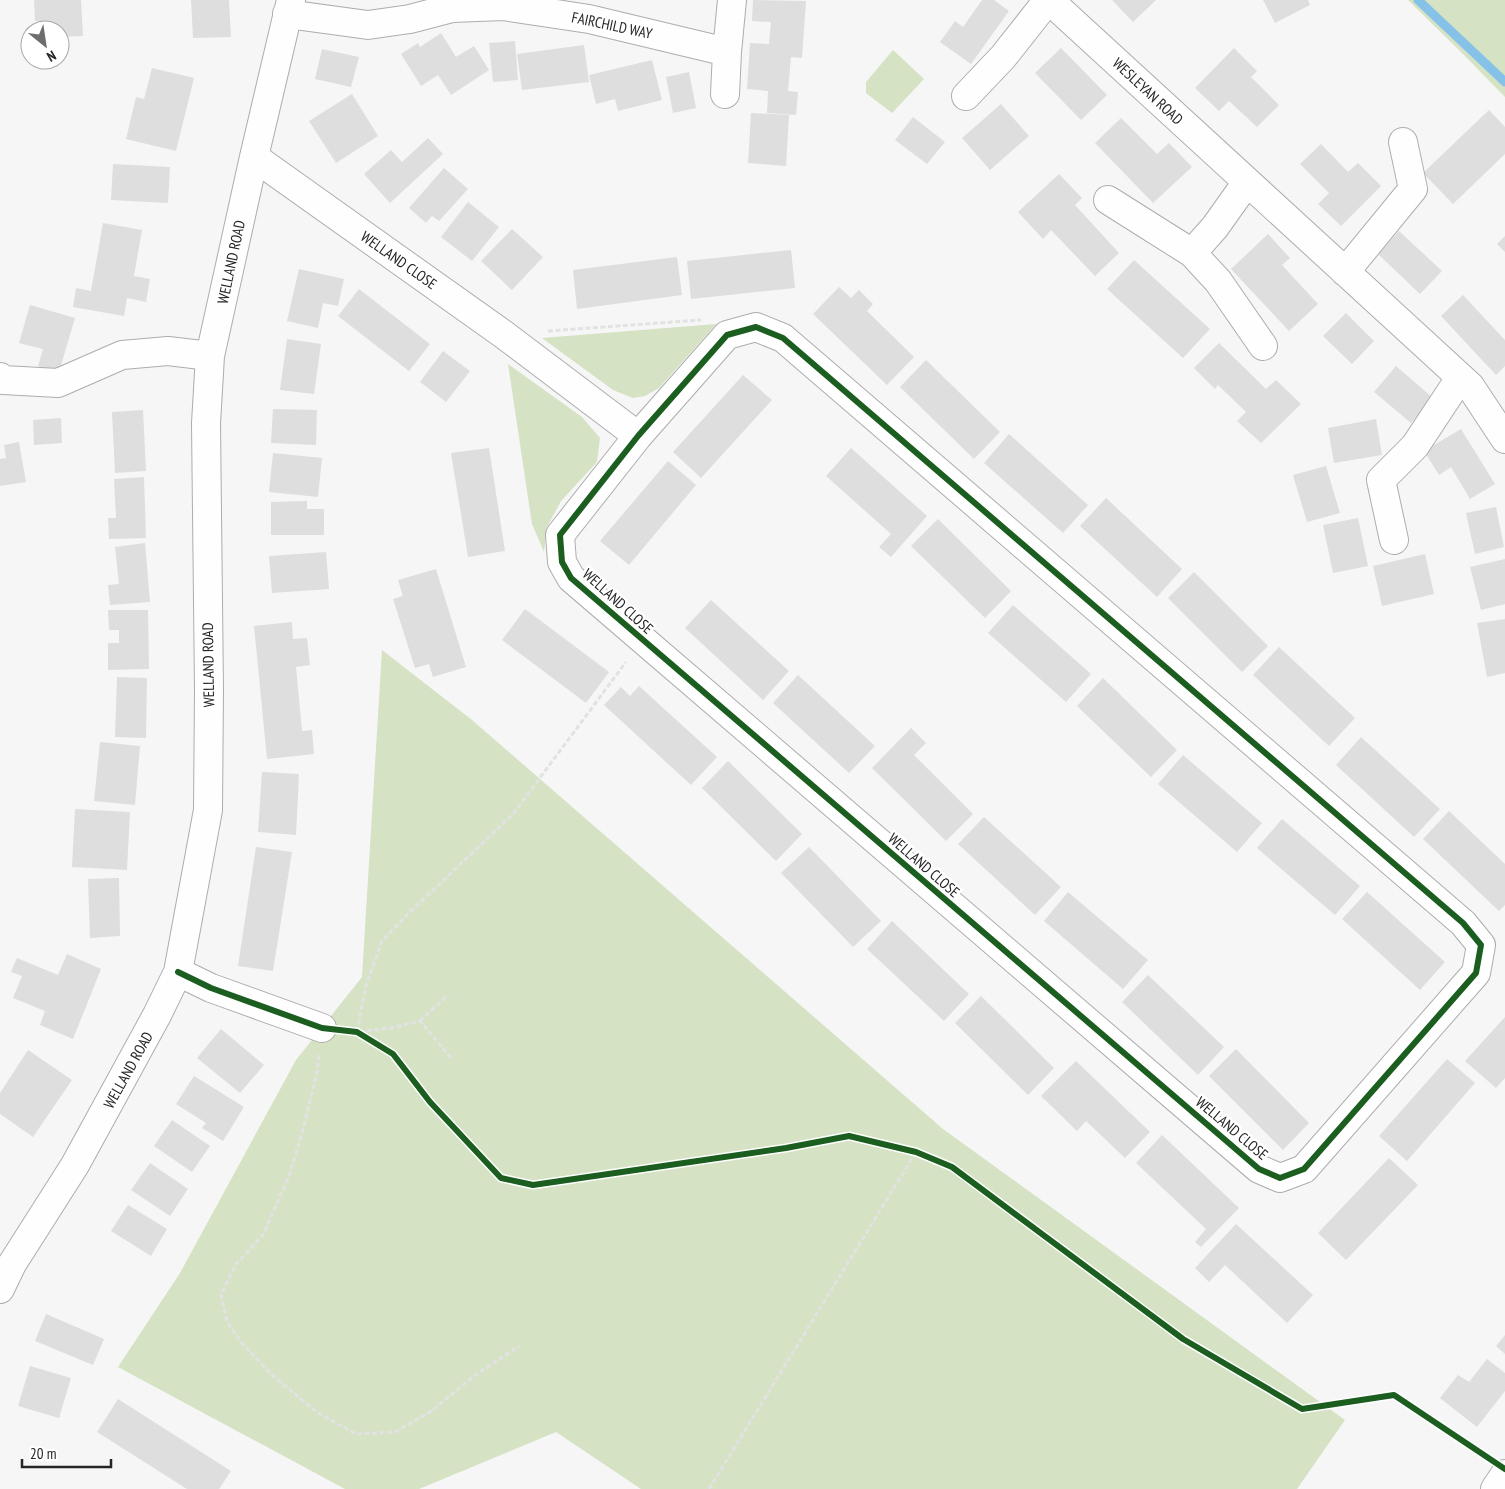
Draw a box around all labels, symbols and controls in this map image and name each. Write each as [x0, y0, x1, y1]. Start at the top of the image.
street label: FAIRCHILD WAY [570, 7, 654, 43]
north arrow [20, 20, 70, 70]
text: N [44, 47, 59, 66]
street label: WESLEYAN ROAD [1109, 54, 1187, 129]
street label: WELLAND ROAD [213, 218, 249, 306]
street label: WELLAND CLOSE [357, 227, 441, 293]
street label: WELLAND CLOSE [579, 564, 657, 638]
street label: WELLAND ROAD [198, 622, 218, 708]
street label: WELLAND CLOSE [884, 829, 964, 901]
street label: WELLAND ROAD [99, 1028, 157, 1112]
street label: WELLAND CLOSE [1192, 1092, 1272, 1164]
scale bar [22, 1436, 111, 1468]
text: 20 m [30, 1444, 56, 1463]

